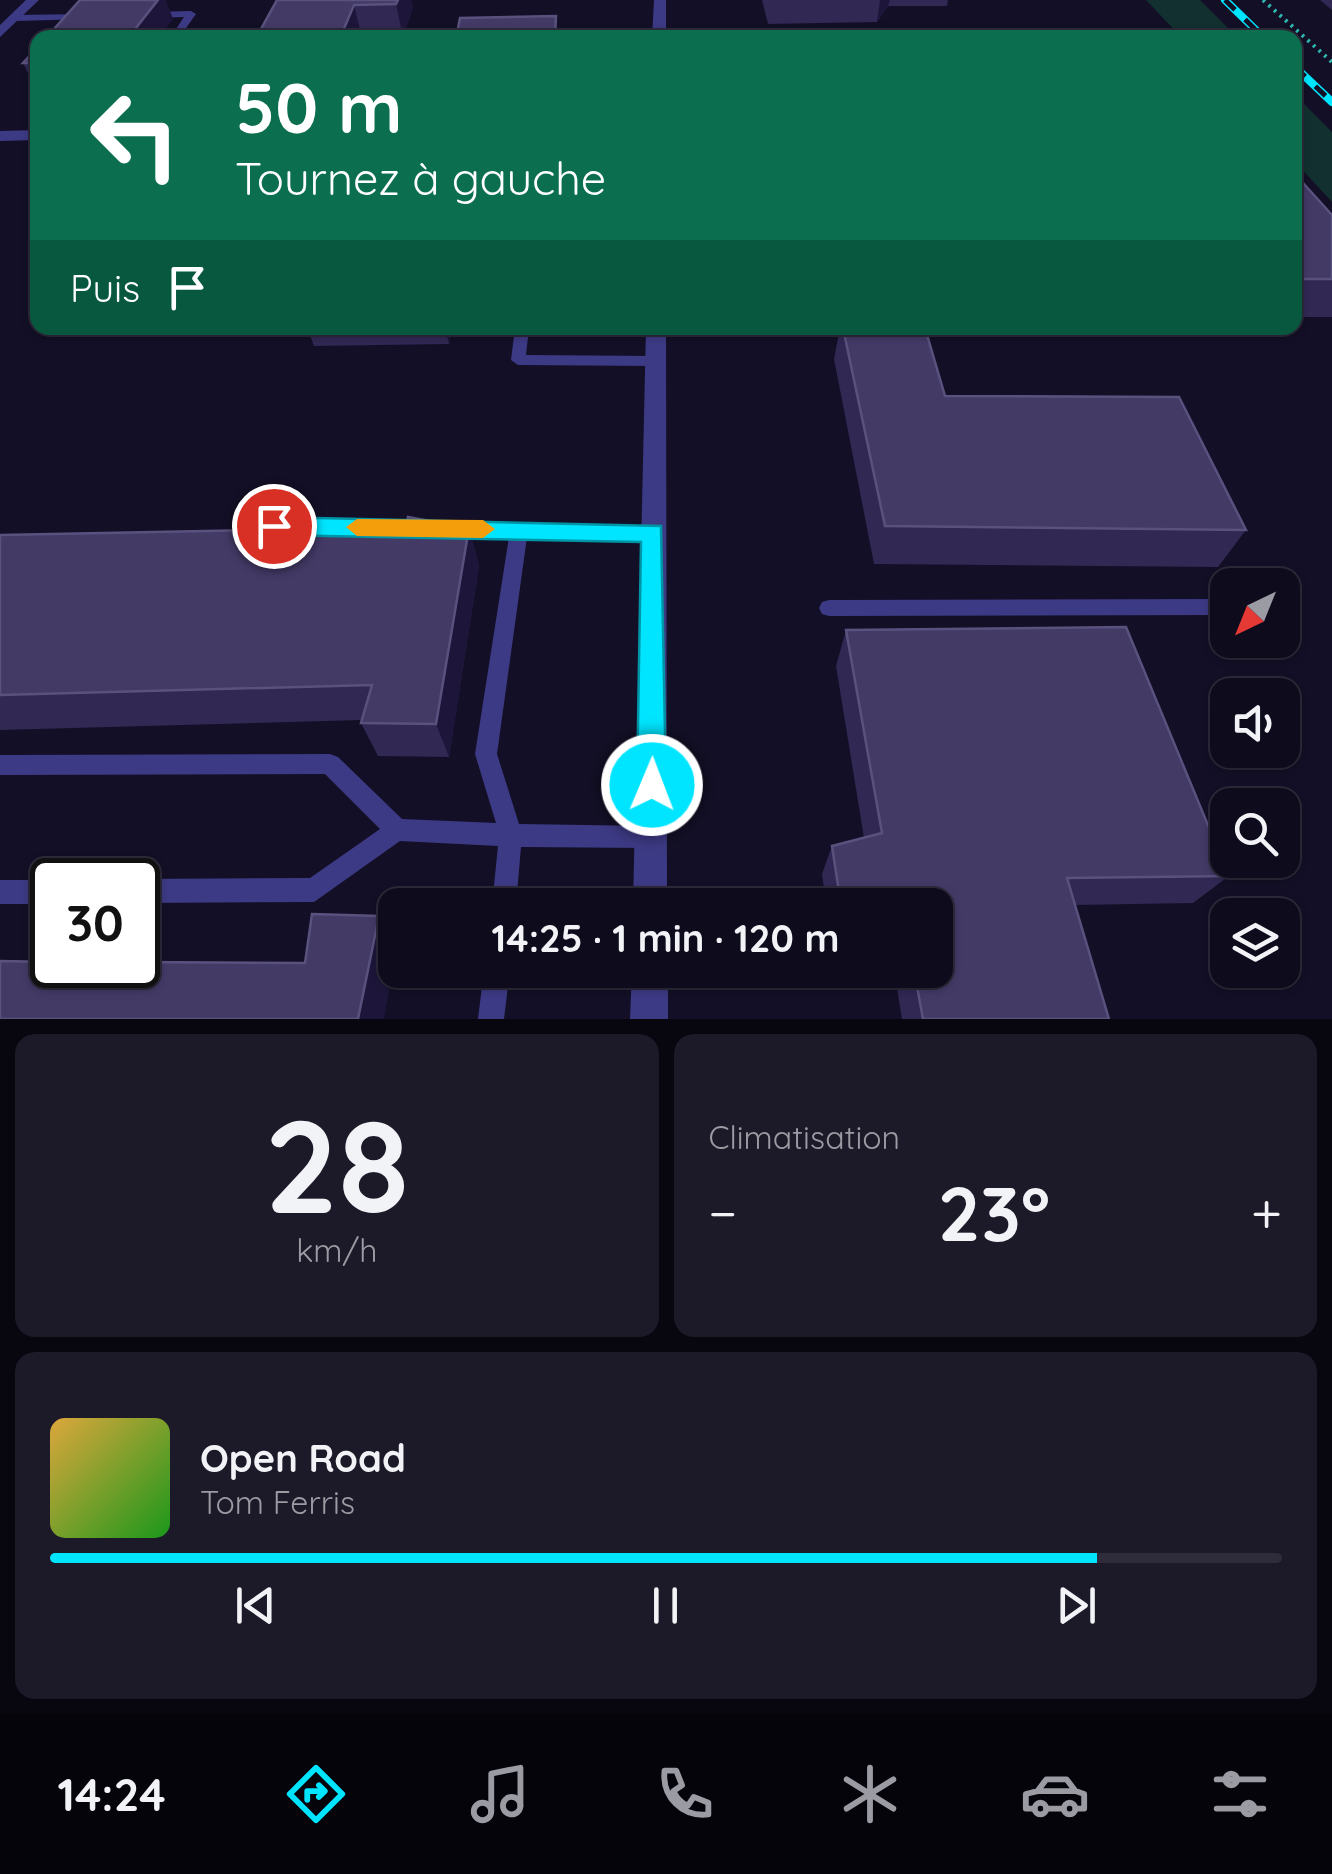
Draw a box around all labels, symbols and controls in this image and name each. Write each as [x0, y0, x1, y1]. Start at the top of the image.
text: 50 m [235, 63, 402, 151]
icon: left [70, 70, 200, 200]
text: Tournez à gauche [235, 150, 606, 206]
icon: arrive [160, 260, 215, 315]
text: Puis [70, 264, 140, 312]
pin [232, 484, 317, 569]
icon: arrive [247, 499, 302, 554]
north arrow [1210, 568, 1300, 658]
map controls [1210, 568, 1300, 988]
button: sound [1210, 678, 1300, 768]
position arrow [600, 733, 704, 837]
button: search [1210, 788, 1300, 878]
speed limit sign: 30 [30, 858, 160, 988]
button: layers [1210, 898, 1300, 988]
text: 14:25 · 1 min · 120 m [492, 914, 839, 962]
text: 28 [264, 1083, 409, 1246]
text: Climatisation [709, 1117, 900, 1157]
text: 23° [938, 1166, 1050, 1260]
text: − [709, 1178, 737, 1247]
text: + [1251, 1178, 1282, 1247]
text: km/h [296, 1230, 377, 1270]
text: Open Road [200, 1434, 406, 1482]
text: Tom Ferris [200, 1482, 355, 1522]
icon: previous [228, 1578, 283, 1633]
icon: pause [638, 1578, 693, 1633]
icon: next [1049, 1578, 1104, 1633]
icon: directions [281, 1759, 351, 1829]
icon: music [465, 1759, 535, 1829]
icon: phone [650, 1759, 720, 1829]
icon: climate [835, 1759, 905, 1829]
icon: car [1020, 1759, 1090, 1829]
icon: filters [1205, 1759, 1275, 1829]
text: 14:24 [57, 1766, 166, 1822]

